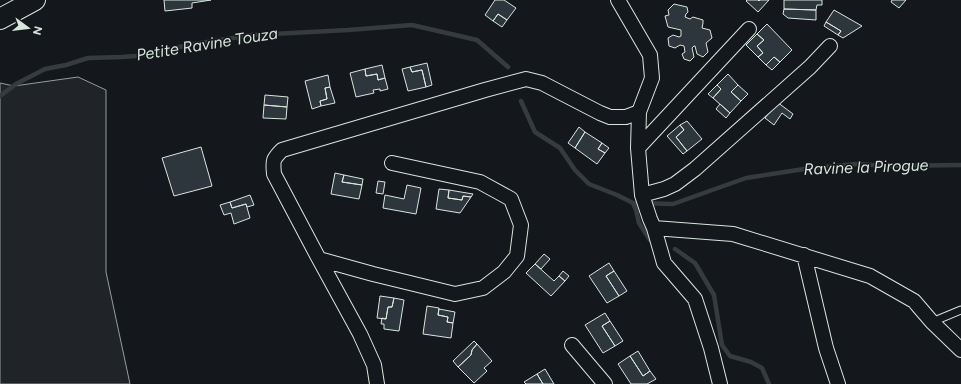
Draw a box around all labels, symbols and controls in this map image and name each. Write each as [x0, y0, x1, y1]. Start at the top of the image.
north arrow [8, 8, 48, 48]
water label: Petite Ravine Touza [135, 23, 279, 65]
text: N [30, 25, 45, 36]
water label: Ravine la Pirogue [803, 155, 929, 179]

